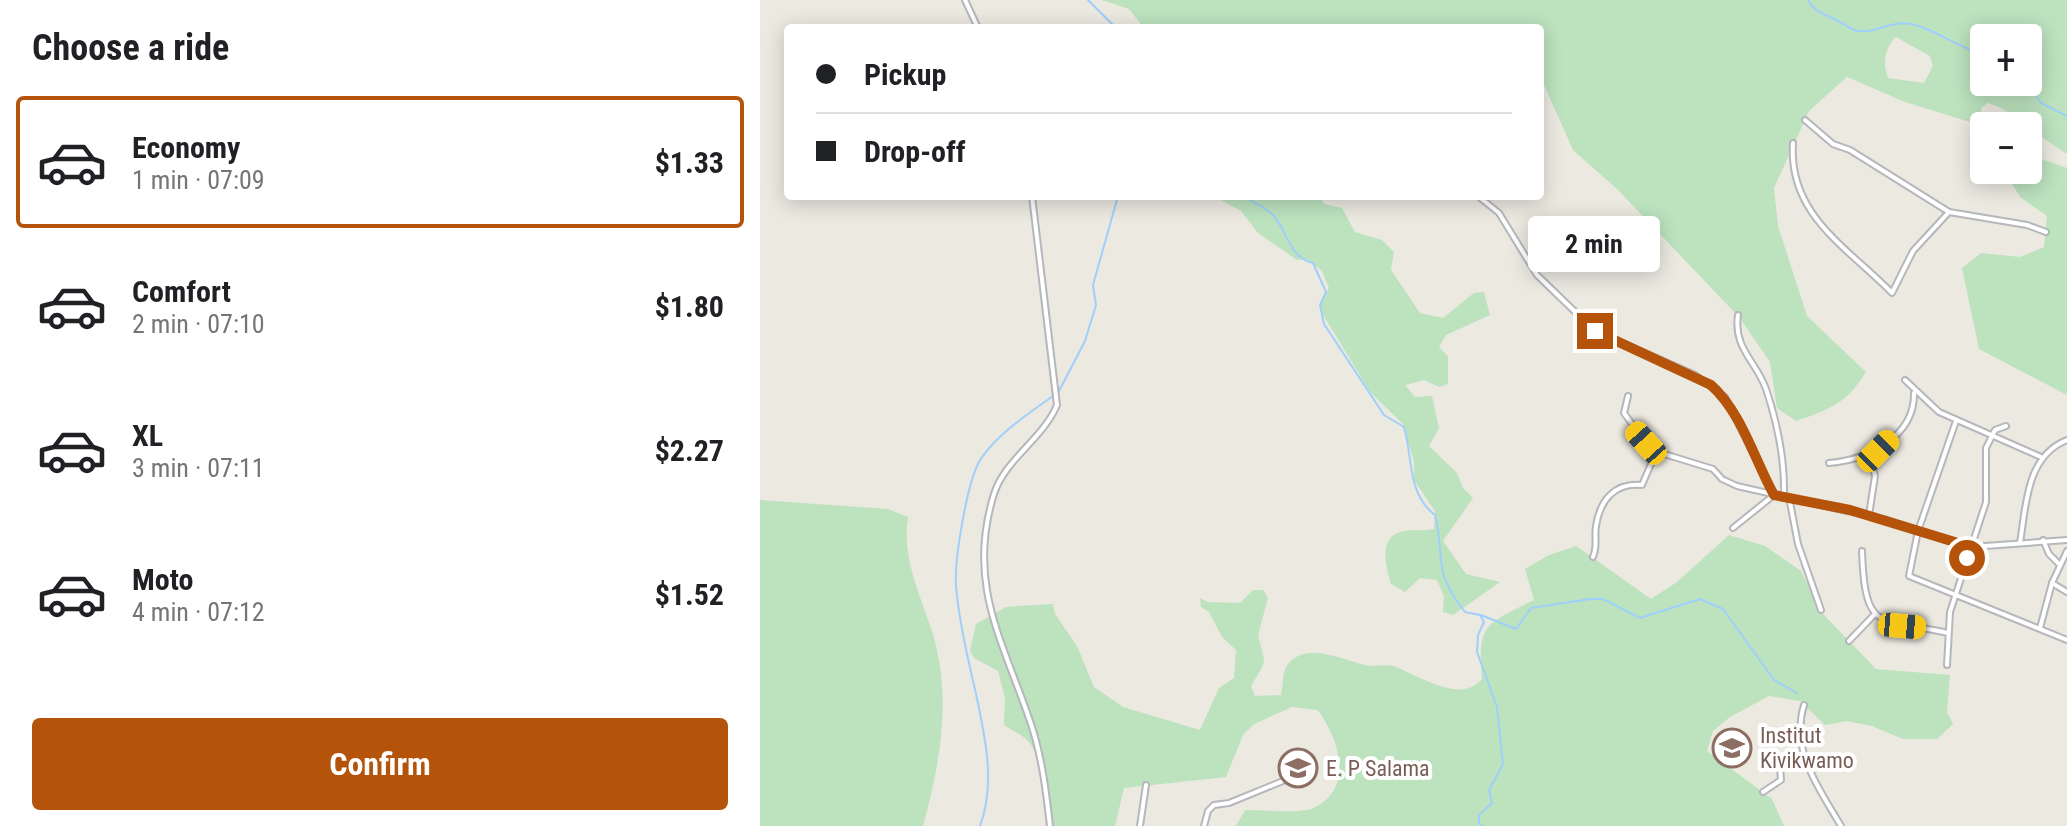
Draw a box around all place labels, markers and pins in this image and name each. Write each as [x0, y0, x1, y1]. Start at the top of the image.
place label: Institut Kivikwamo [1760, 723, 1854, 773]
school or university icon: Institut Kivikwamo [1711, 727, 1753, 769]
school or university icon: E. P Salama [1277, 747, 1319, 789]
place label: E. P Salama [1326, 756, 1430, 781]

